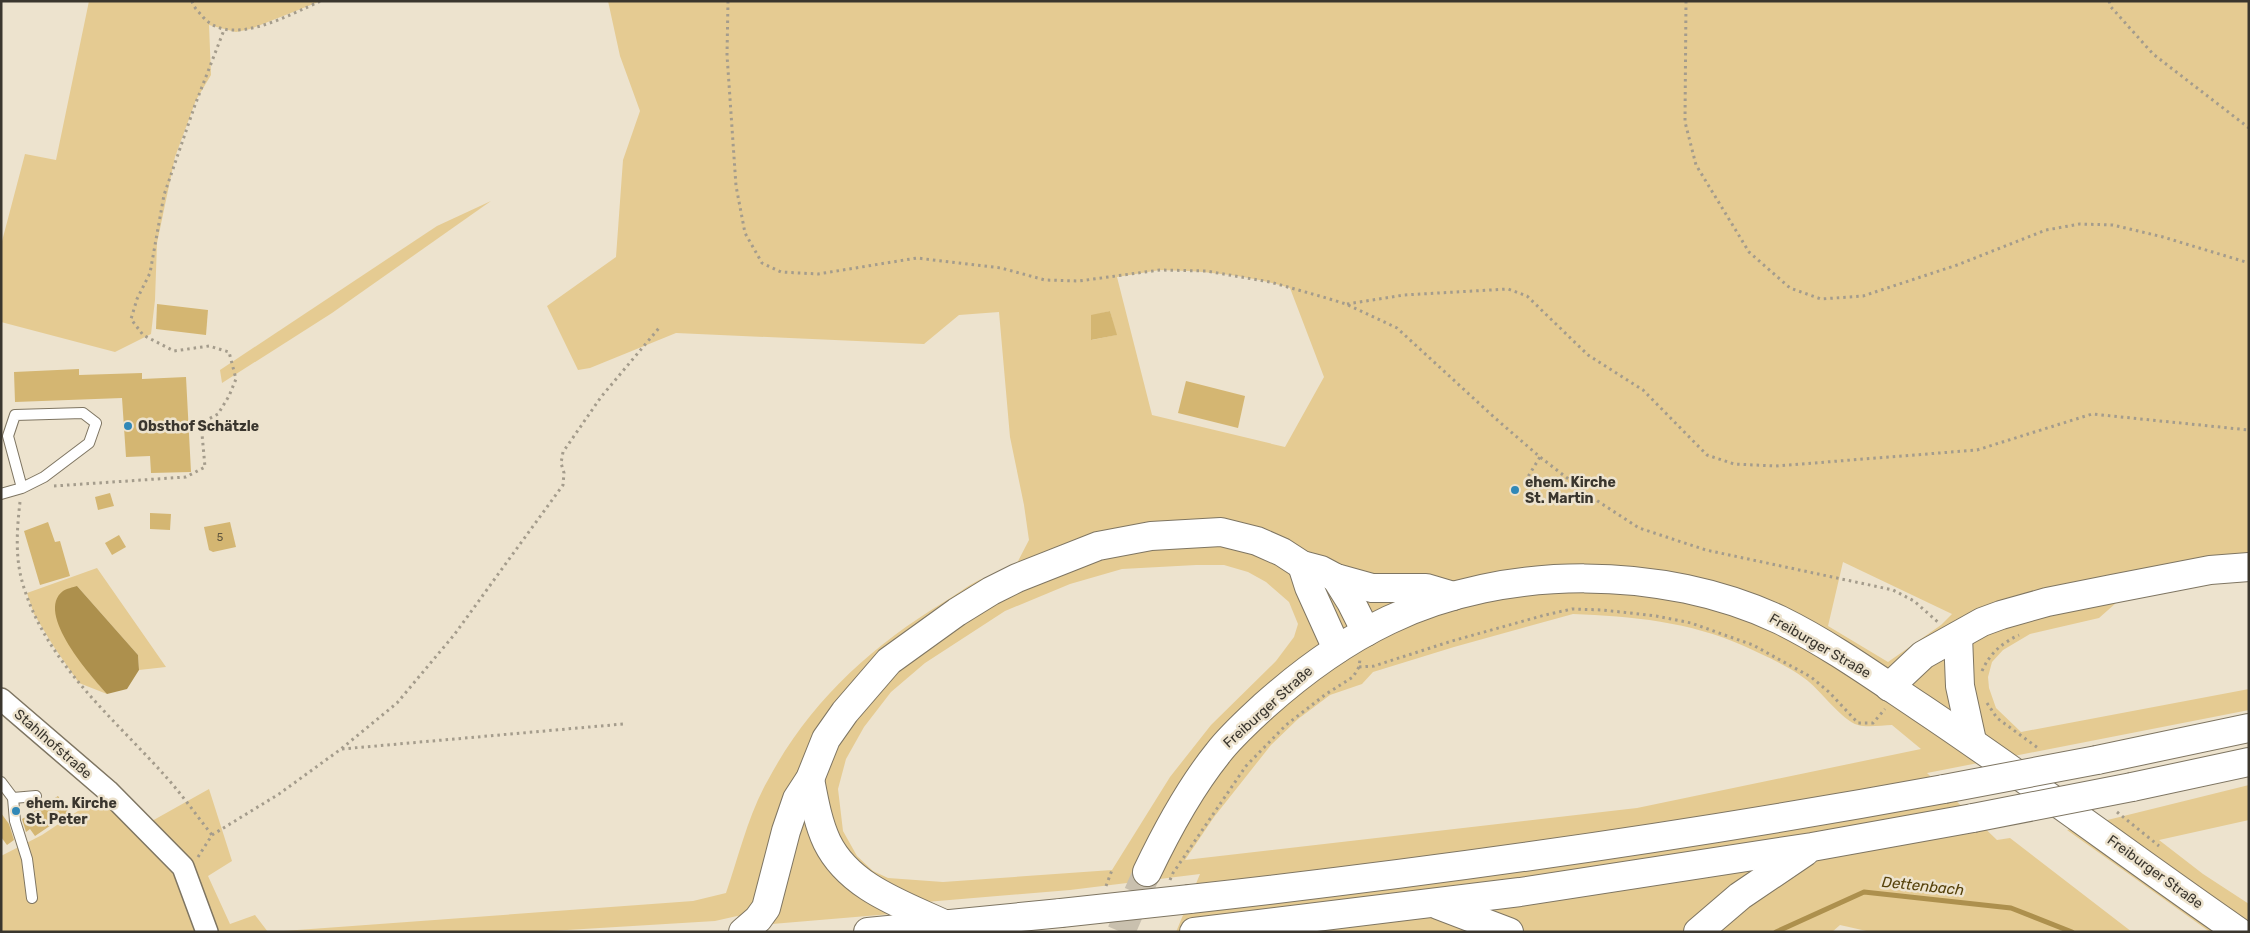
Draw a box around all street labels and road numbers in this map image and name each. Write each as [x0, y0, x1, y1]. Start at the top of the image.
street label: Freiburger Straße [1766, 610, 1874, 682]
street label: Freiburger Straße [1220, 662, 1316, 752]
street label: Stahlhofstraße [11, 706, 95, 782]
street label: Freiburger Straße [2104, 832, 2206, 913]

